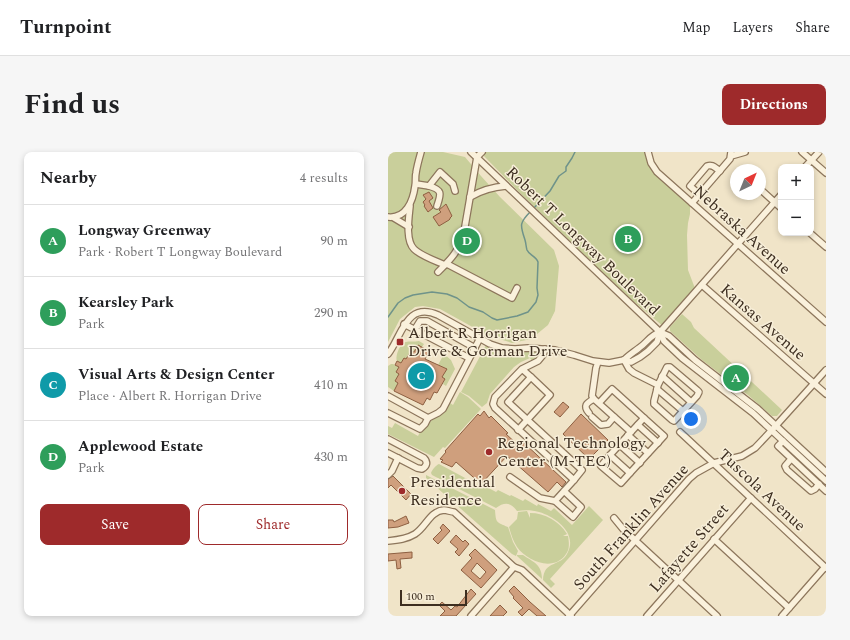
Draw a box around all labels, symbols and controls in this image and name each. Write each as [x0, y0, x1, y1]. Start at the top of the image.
text: Turnpoint [20, 13, 112, 42]
text: Map [682, 17, 711, 38]
text: Layers [733, 17, 773, 38]
text: Share [795, 17, 830, 38]
text: Find us [24, 83, 120, 126]
button: Directions [722, 84, 826, 125]
street label: Robert T Longway Boulevard [502, 162, 664, 320]
north arrow [730, 164, 766, 200]
map controls [778, 164, 814, 236]
button: + [778, 164, 814, 200]
text: Nearby [40, 165, 96, 191]
text: 4 results [300, 168, 348, 188]
street label: Nebraska Avenue [688, 180, 796, 280]
button: − [778, 200, 814, 236]
text: Longway Greenway [78, 219, 211, 242]
pin: B [615, 224, 641, 254]
pin: D [454, 226, 480, 256]
text: A [48, 231, 58, 251]
text: 90 m [321, 231, 348, 251]
text: Park · Robert T Longway Boulevard [78, 242, 282, 262]
street label: Kansas Avenue [715, 278, 811, 366]
text: Kearsley Park [78, 291, 174, 314]
text: B [48, 303, 58, 323]
text: 290 m [314, 303, 348, 323]
text: Park [78, 314, 105, 334]
place label: Albert R Horrigan Drive & Gorman Drive [408, 321, 568, 363]
marker: Albert R Horrigan Drive & Gorman Drive [395, 337, 405, 347]
pin: C [408, 361, 434, 391]
text: Visual Arts & Design Center [78, 363, 274, 386]
pin: A [723, 363, 749, 393]
text: C [48, 375, 58, 395]
text: 410 m [314, 375, 348, 395]
text: Place · Albert R. Horrigan Drive [78, 386, 262, 406]
your location [681, 409, 701, 429]
place label: Regional Technology Center (M-TEC) [497, 431, 647, 473]
text: Applewood Estate [78, 435, 203, 458]
street label: Tuscola Avenue [713, 443, 811, 537]
text: D [48, 447, 58, 467]
text: 430 m [314, 447, 348, 467]
marker: Regional Technology Center (M-TEC) [484, 447, 494, 457]
text: Park [78, 458, 105, 478]
street label: South Franklin Avenue [568, 458, 694, 596]
place label: Presidential Residence [410, 470, 495, 512]
marker: Presidential Residence [397, 486, 407, 496]
street label: Lafayette Street [643, 498, 735, 598]
button: Save [40, 504, 190, 545]
button: Share [198, 504, 348, 545]
scale bar [400, 588, 467, 607]
text: 100 m [406, 588, 435, 605]

